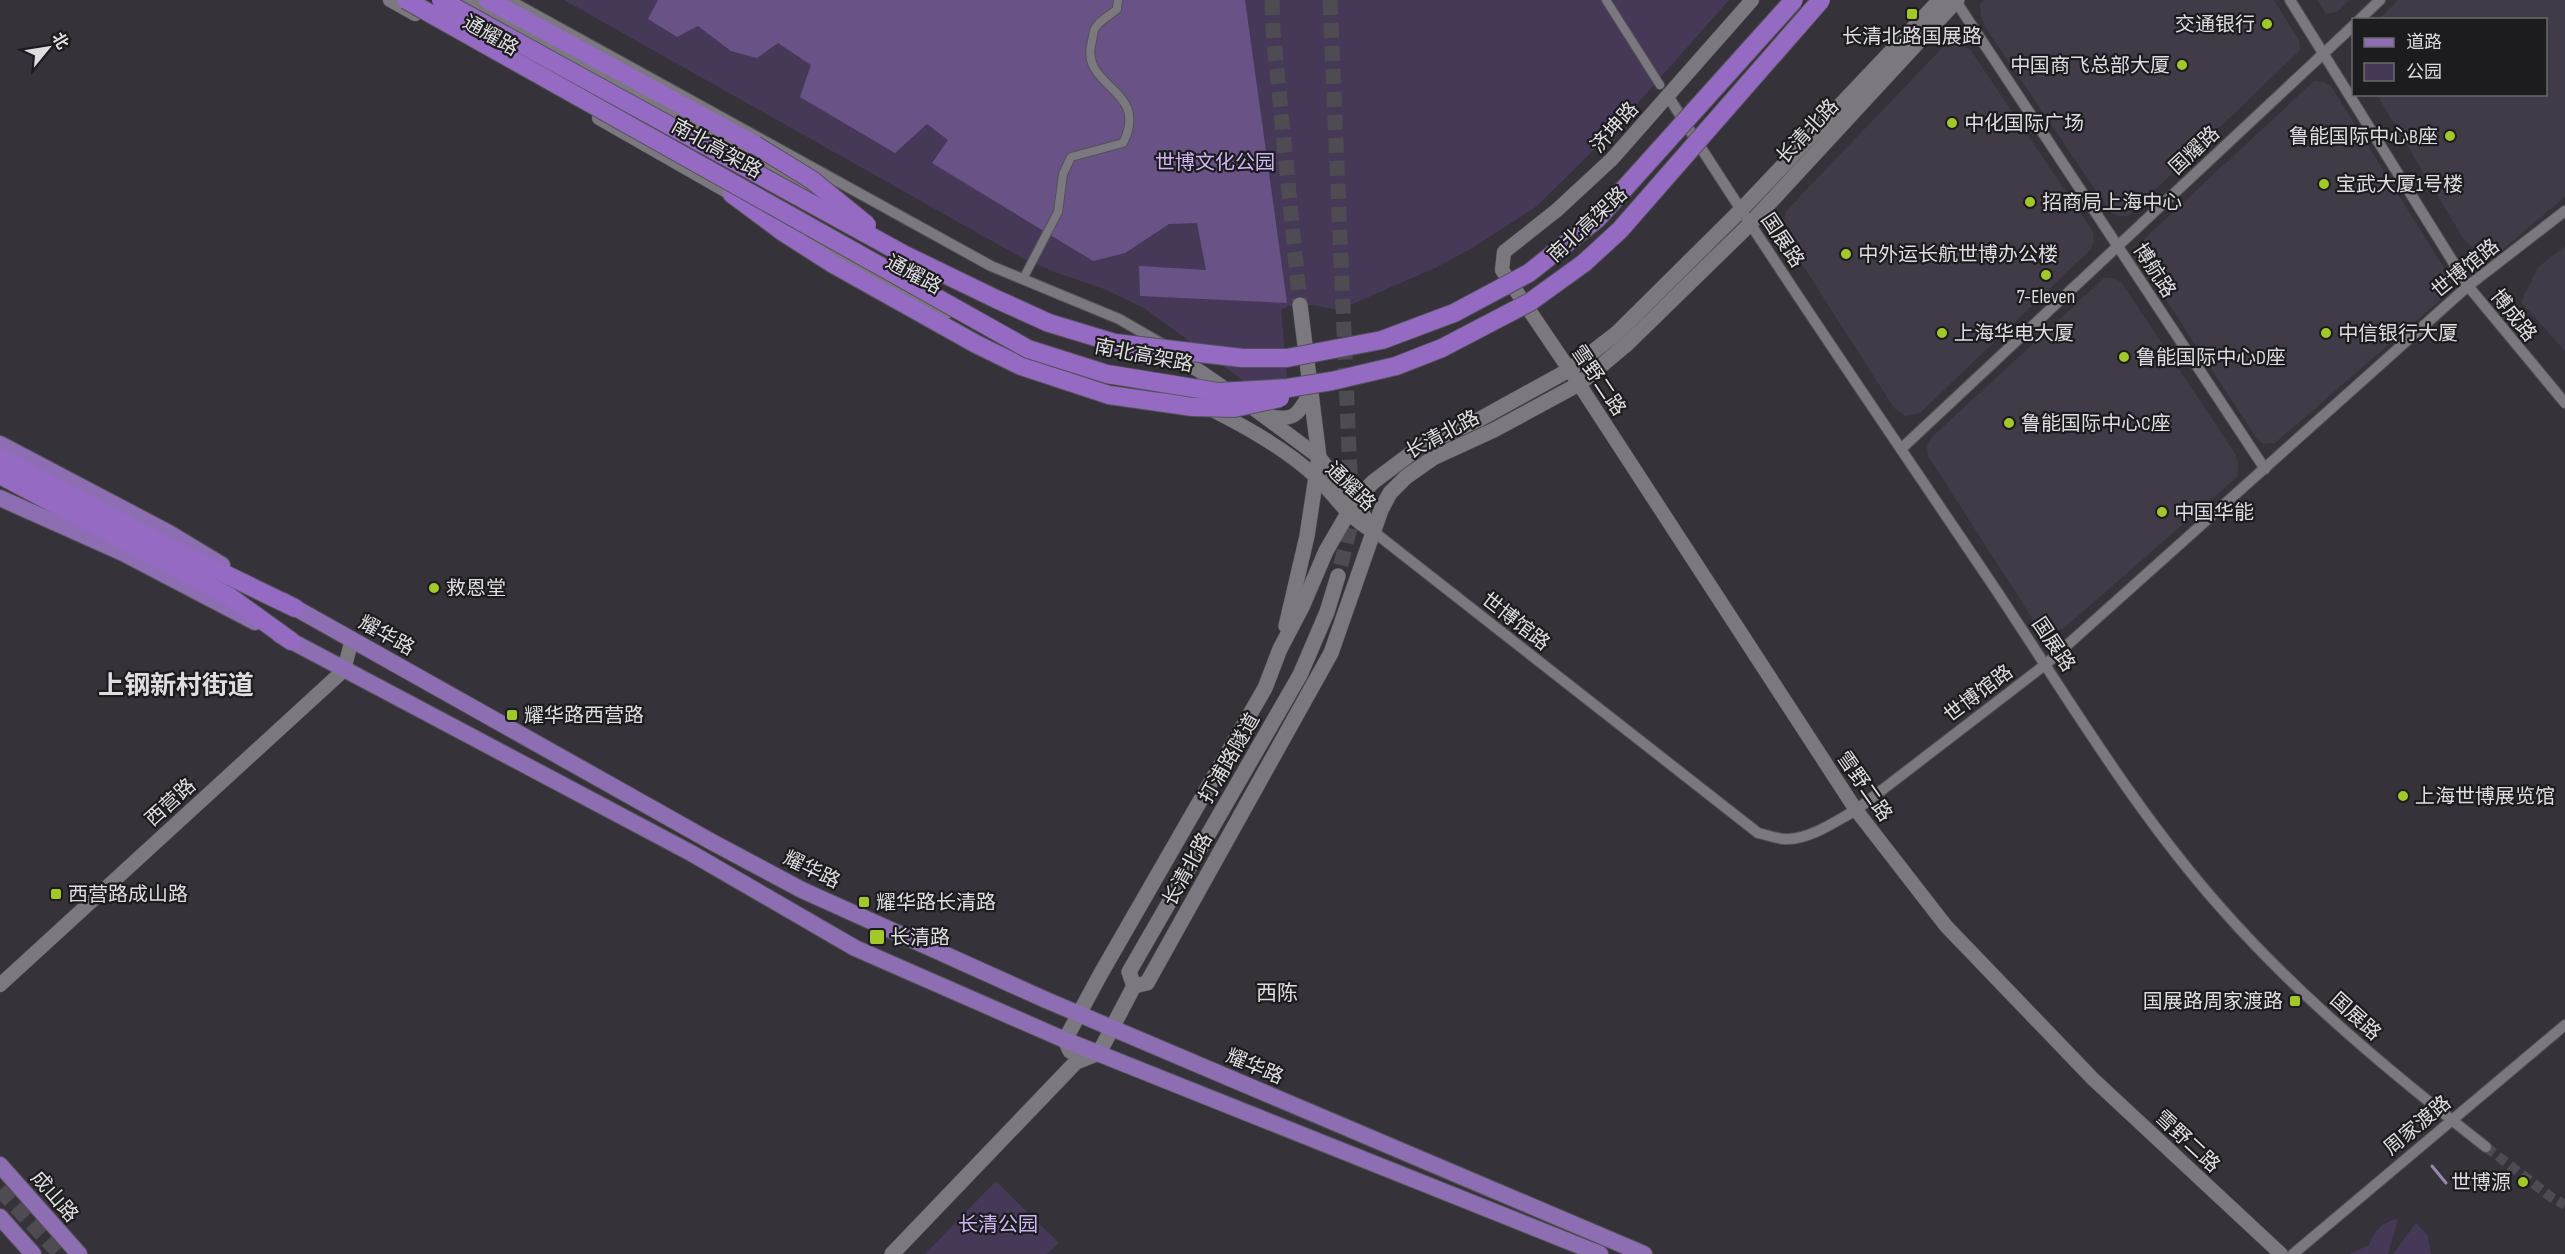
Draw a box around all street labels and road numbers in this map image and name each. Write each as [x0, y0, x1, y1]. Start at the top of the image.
street label: 通耀路 [459, 10, 522, 61]
street label: 长清北路 [1772, 94, 1844, 169]
street label: 济坤路 [1586, 97, 1644, 158]
street label: 南北高架路 [667, 114, 766, 184]
street label: 国耀路 [2165, 121, 2225, 180]
street label: 南北高架路 [1543, 182, 1632, 268]
street label: 国展路 [1755, 209, 1809, 272]
street label: 世博馆路 [2427, 234, 2504, 303]
street label: 博航路 [2128, 239, 2181, 302]
street label: 通耀路 [881, 250, 946, 300]
street label: 博成路 [2485, 285, 2541, 346]
street label: 南北高架路 [1092, 335, 1195, 377]
street label: 雪野二路 [1566, 341, 1630, 420]
street label: 长清北路 [1402, 406, 1483, 464]
street label: 通耀路 [1320, 457, 1380, 516]
street label: 世博馆路 [1476, 588, 1554, 656]
street label: 耀华路 [354, 611, 419, 661]
street label: 国展路 [2026, 613, 2080, 676]
street label: 世博馆路 [1939, 660, 2018, 727]
street label: 打浦路隧道 [1194, 709, 1265, 808]
street label: 雪野二路 [1831, 747, 1897, 826]
street label: 西营路 [140, 774, 201, 832]
street label: 长清北路 [1158, 829, 1218, 910]
street label: 耀华路 [779, 846, 844, 894]
street label: 国展路 [2325, 988, 2386, 1046]
street label: 耀华路 [1222, 1044, 1287, 1090]
street label: 周家渡路 [2379, 1091, 2456, 1161]
street label: 雪野二路 [2150, 1106, 2225, 1178]
street label: 成山路 [26, 1166, 83, 1227]

